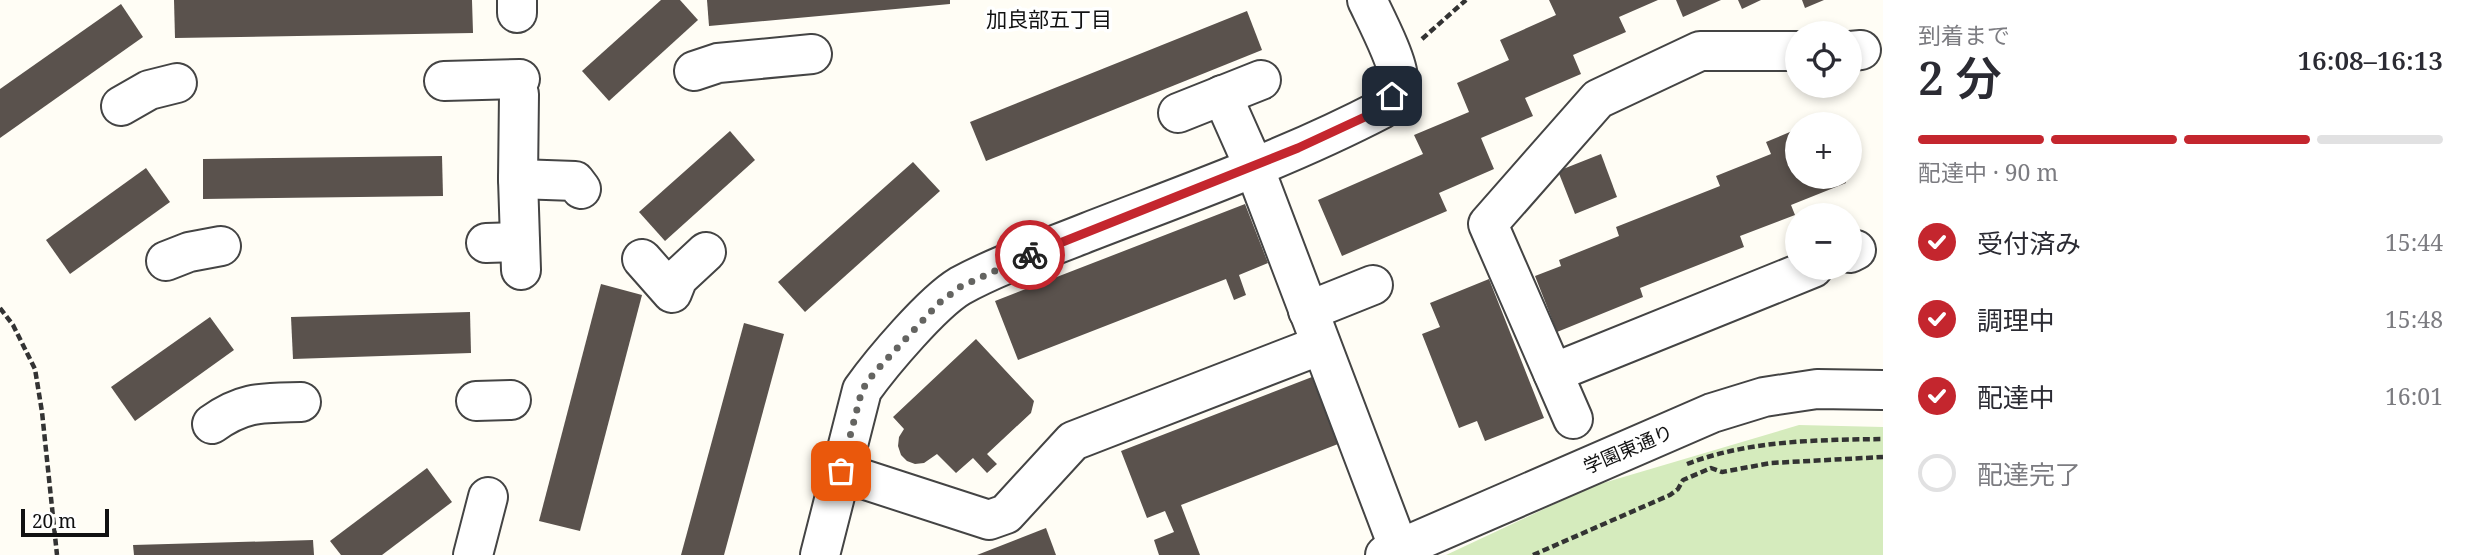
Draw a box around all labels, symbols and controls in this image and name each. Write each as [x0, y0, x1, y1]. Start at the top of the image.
district label: 加良部五丁目 [986, 5, 1112, 33]
text: 到着まで [1918, 19, 2010, 51]
map controls [1785, 21, 1862, 280]
button: locate [1785, 21, 1862, 98]
text: 16:08–16:13 [2297, 42, 2443, 78]
text: 2 分 [1918, 46, 2002, 108]
pin [1362, 66, 1422, 126]
icon: home [1373, 77, 1411, 115]
button: + [1785, 112, 1862, 189]
text: 配達中 · 90 m [1918, 156, 2058, 188]
button: − [1785, 203, 1862, 280]
courier [995, 220, 1065, 290]
icon: check [1918, 223, 1956, 261]
text: 受付済み [1977, 225, 2081, 261]
text: 15:44 [2385, 226, 2443, 258]
icon: bike [1011, 236, 1049, 274]
icon: check [1918, 300, 1956, 338]
text: 調理中 [1977, 302, 2055, 338]
text: 15:48 [2385, 303, 2443, 335]
icon: check [1918, 377, 1956, 415]
text: 配達中 [1977, 379, 2055, 415]
text: 16:01 [2385, 380, 2443, 412]
street label: 学園東通り [1579, 418, 1677, 480]
pin [811, 441, 871, 501]
icon: bag [822, 452, 860, 490]
text: 配達完了 [1977, 456, 2081, 492]
scale bar [21, 506, 108, 538]
text: 20 m [32, 508, 76, 534]

